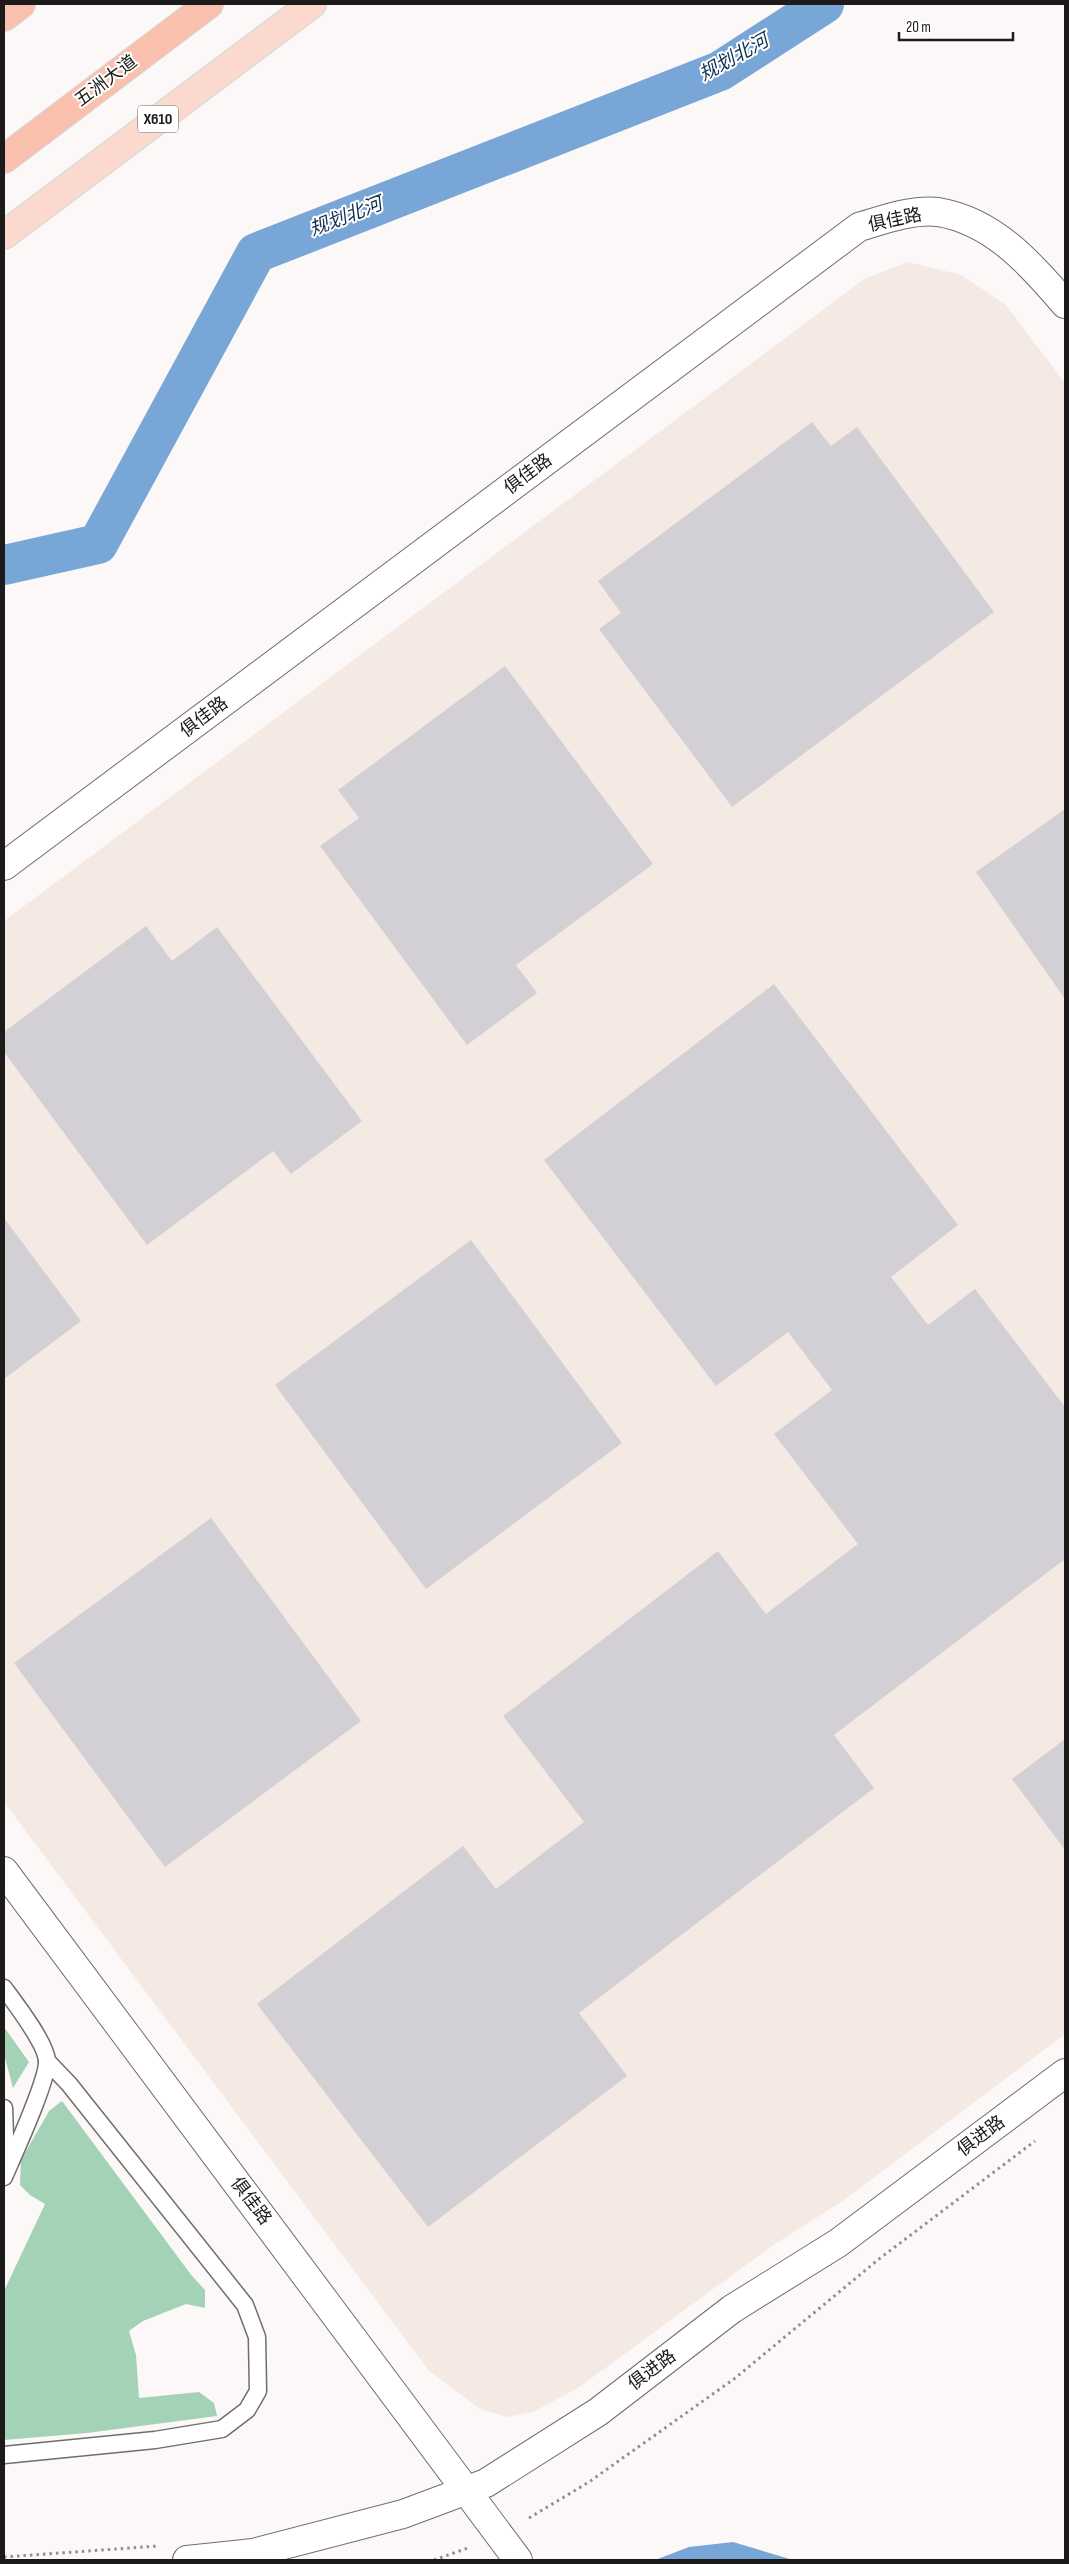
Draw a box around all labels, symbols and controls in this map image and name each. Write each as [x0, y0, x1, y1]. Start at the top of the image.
scale bar [899, 10, 1013, 42]
text: 20 m [906, 18, 931, 37]
water label: 规划北河 [695, 28, 776, 86]
street label: 五洲大道 [71, 51, 141, 111]
road number: X610 [138, 106, 178, 132]
water label: 规划北河 [306, 191, 389, 241]
street label: 俱佳路 [866, 204, 924, 236]
street label: 俱佳路 [500, 449, 556, 499]
street label: 俱佳路 [176, 692, 232, 742]
street label: 俱进路 [953, 2111, 1009, 2161]
street label: 俱佳路 [226, 2173, 276, 2229]
street label: 俱进路 [624, 2345, 680, 2395]

